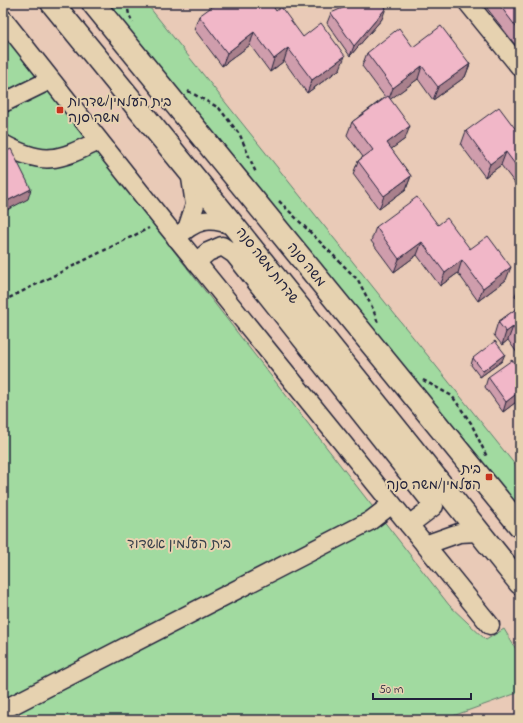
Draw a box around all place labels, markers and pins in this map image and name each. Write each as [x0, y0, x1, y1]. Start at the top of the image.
place label: בית העלמין/שדרות משה סנה [67, 92, 172, 129]
marker: בית העלמין/שדרות משה סנה [55, 105, 65, 115]
place label: בית העלמין/משה סנה [386, 459, 481, 496]
marker: בית העלמין/משה סנה [484, 472, 494, 482]

